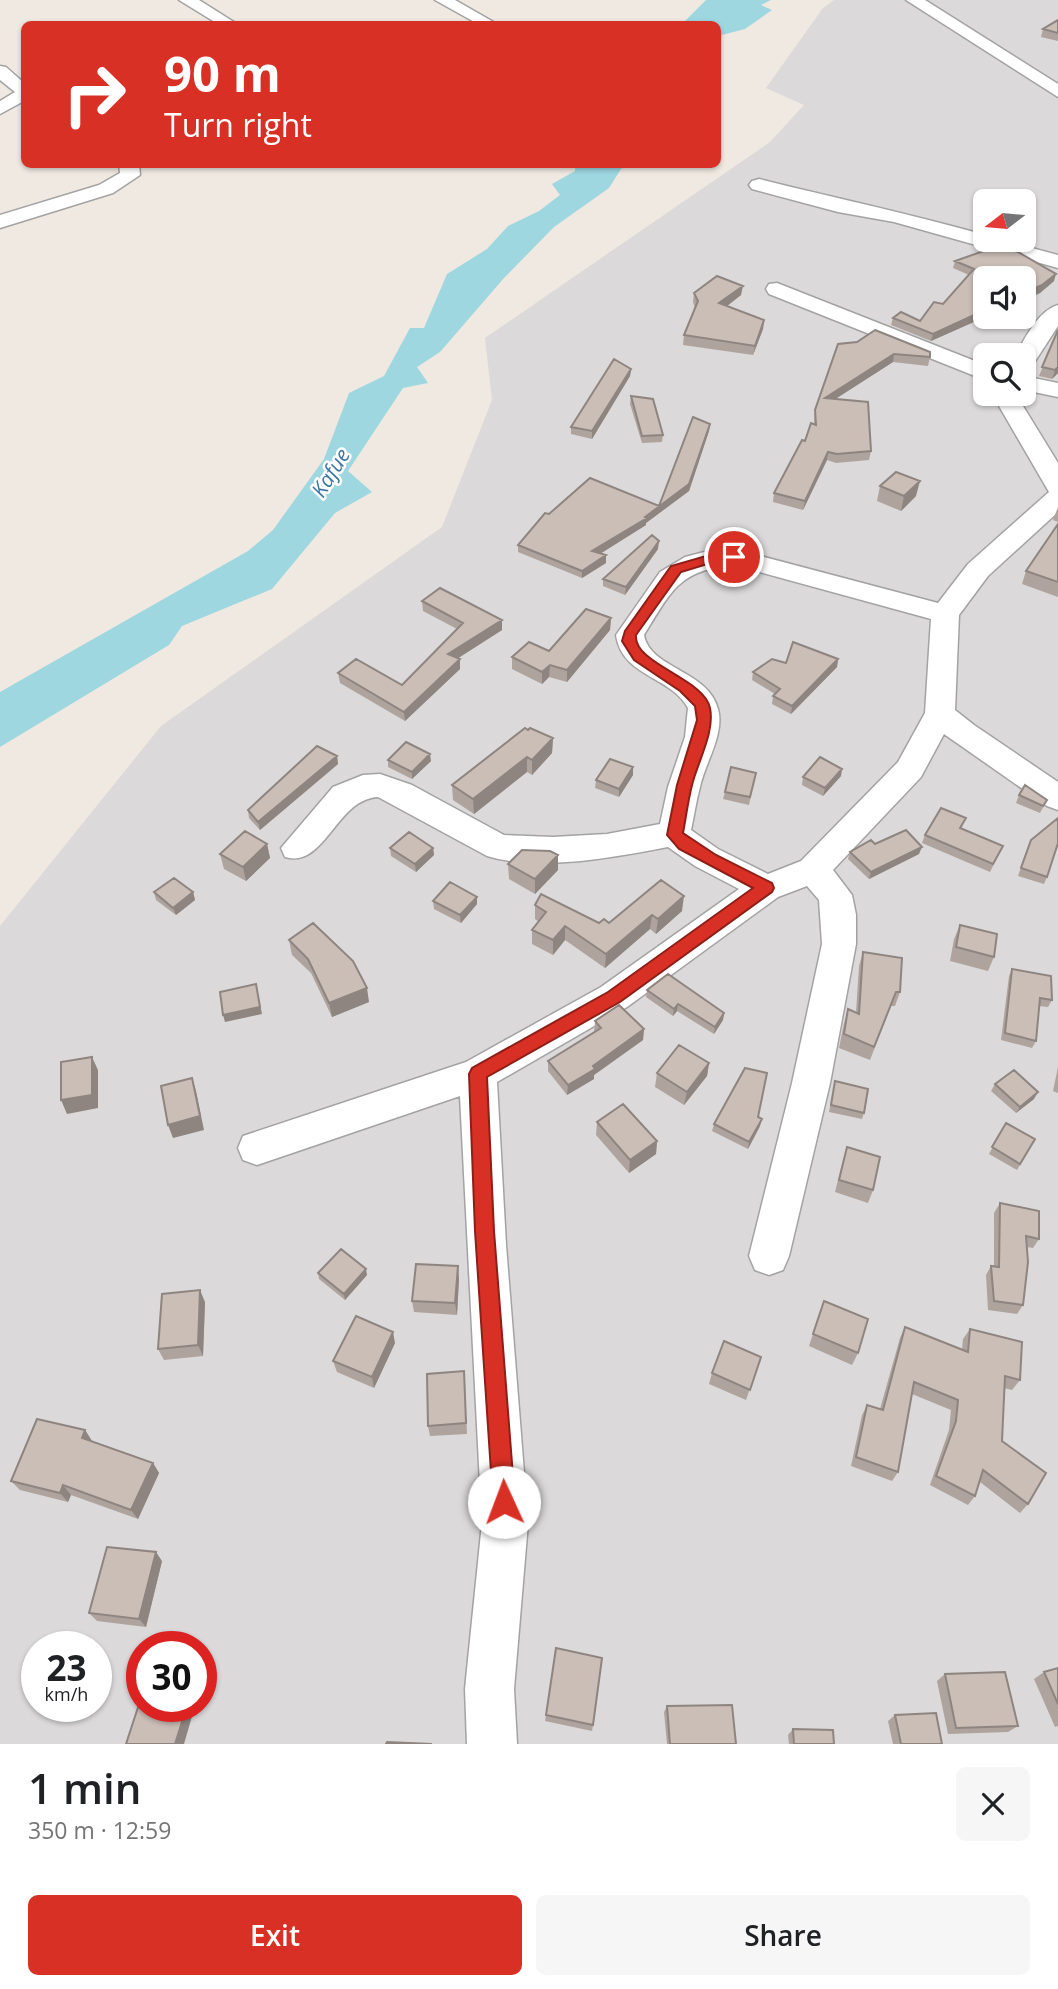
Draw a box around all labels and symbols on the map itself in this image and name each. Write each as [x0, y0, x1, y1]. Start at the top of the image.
north arrow [973, 189, 1036, 252]
water label: Kafue [304, 443, 356, 502]
pin [704, 527, 764, 587]
position arrow [467, 1465, 541, 1539]
speed limit sign: 30 [126, 1631, 217, 1722]

